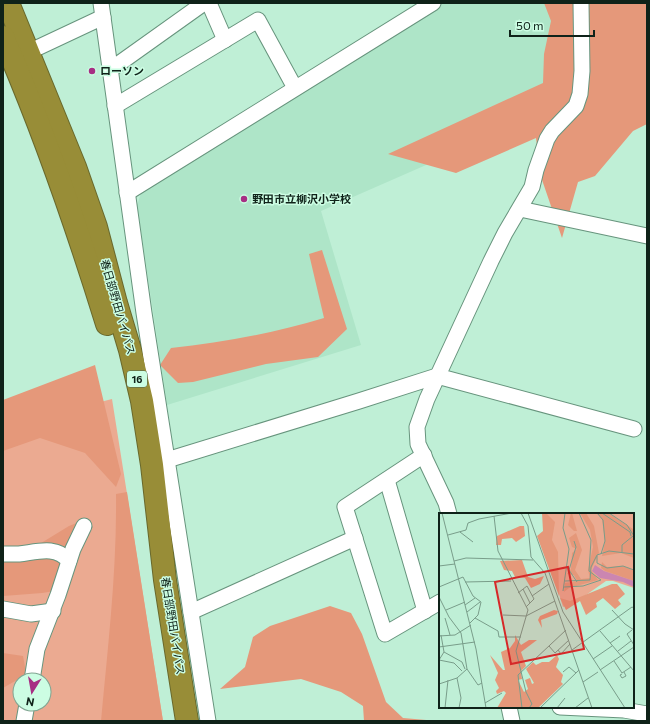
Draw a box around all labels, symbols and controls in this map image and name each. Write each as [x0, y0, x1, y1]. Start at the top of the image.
scale bar [510, 12, 594, 38]
text: 50 m [516, 18, 544, 32]
place label: ローソン [100, 64, 144, 77]
marker: ローソン [87, 66, 97, 76]
place label: 野田市立柳沢小学校 [252, 192, 351, 205]
marker: 野田市立柳沢小学校 [239, 194, 249, 204]
street label: 春日部野田バイパス [99, 258, 138, 356]
road number: 16 [127, 371, 147, 387]
inset map [439, 513, 634, 708]
street label: 春日部野田バイパス [159, 576, 188, 676]
north arrow [12, 672, 52, 712]
text: N [25, 695, 35, 709]

